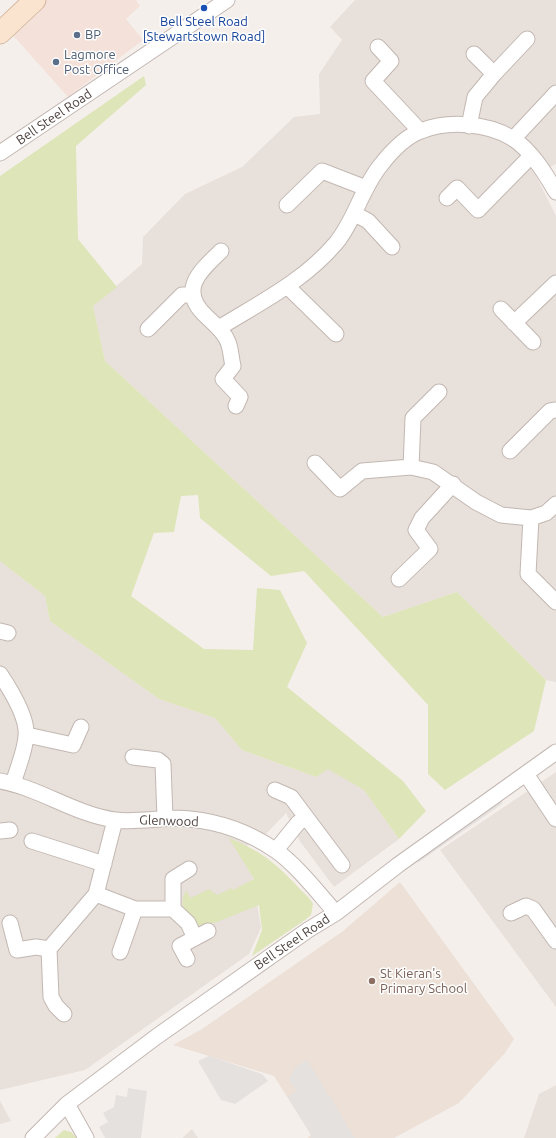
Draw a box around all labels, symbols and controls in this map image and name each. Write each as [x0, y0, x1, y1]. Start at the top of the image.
marker: Bell Steel Road [Stewartstown Road] [199, 3, 209, 13]
place label: Bell Steel Road [Stewartstown Road] [143, 14, 265, 45]
place label: BP [85, 27, 101, 43]
marker: BP [72, 30, 82, 40]
place label: Lagmore Post Office [64, 47, 129, 78]
marker: Lagmore Post Office [51, 57, 61, 67]
street label: Bell Steel Road [13, 86, 95, 148]
street label: Glenwood [139, 812, 199, 830]
street label: Bell Steel Road [251, 911, 333, 973]
place label: St Kieran's Primary School [380, 966, 467, 997]
marker: St Kieran's Primary School [367, 976, 377, 986]

